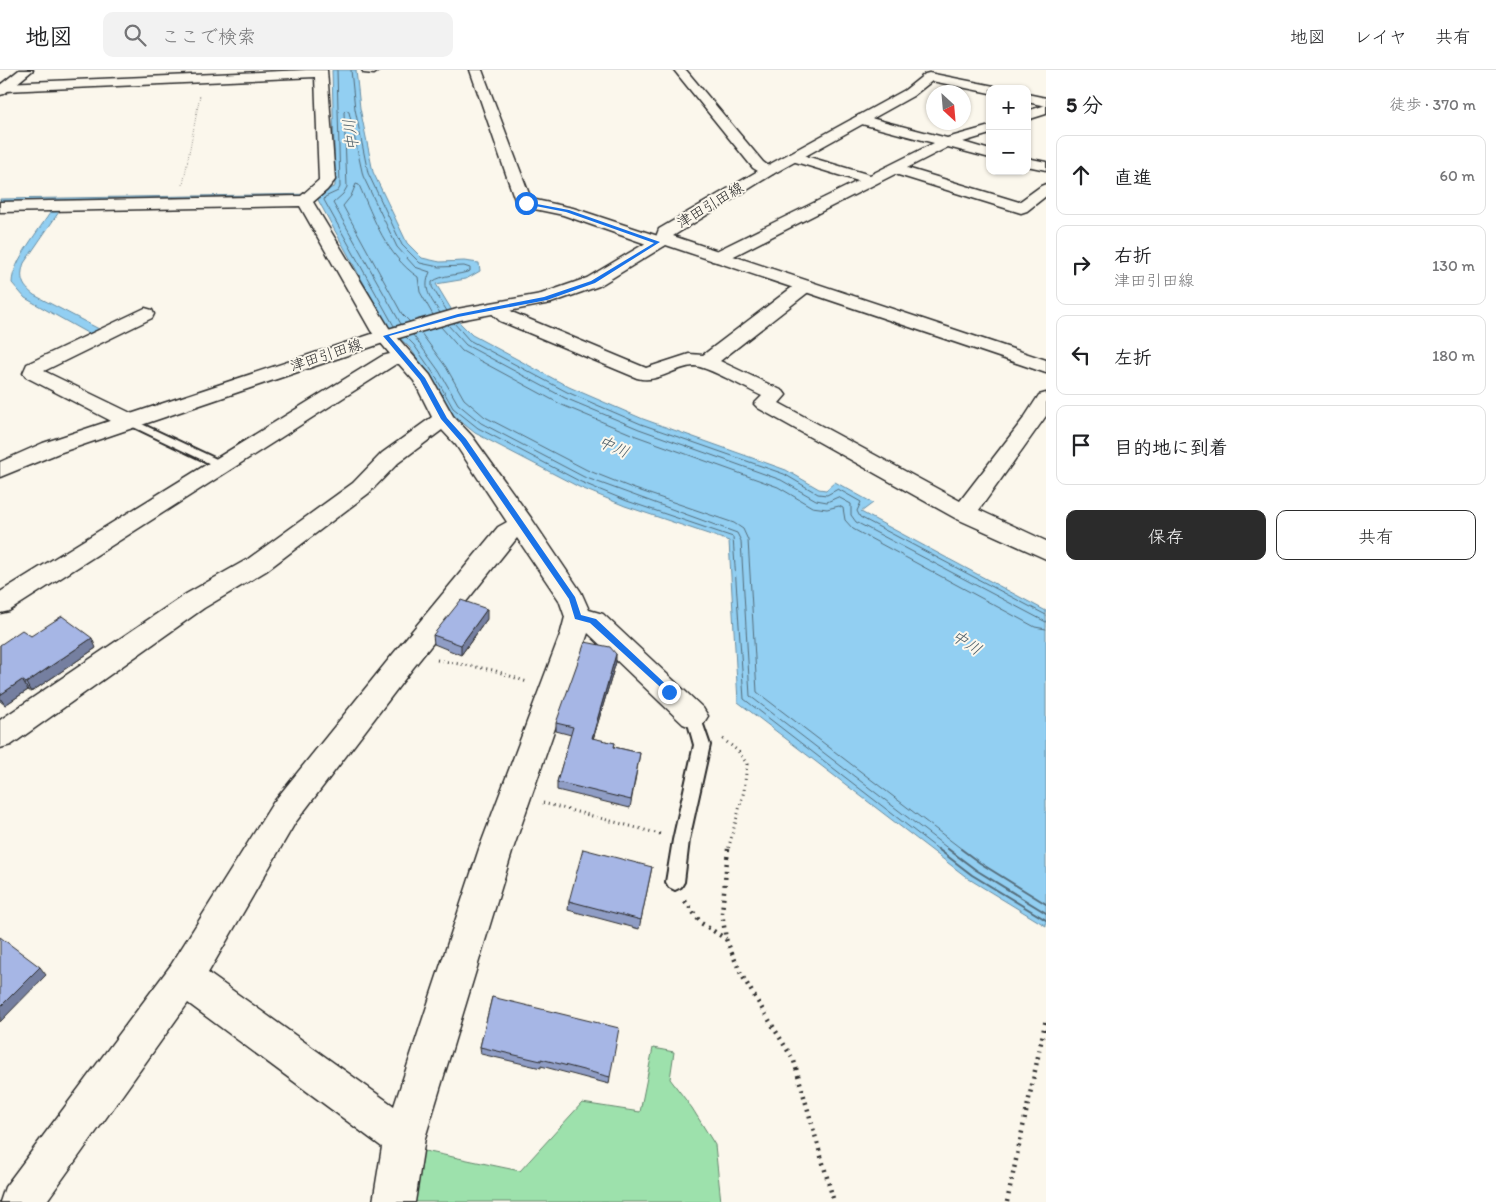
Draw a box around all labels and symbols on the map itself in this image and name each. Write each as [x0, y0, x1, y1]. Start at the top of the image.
north arrow [926, 85, 971, 130]
water label: 中川 [339, 118, 362, 152]
street label: 津田引田線 [673, 178, 747, 232]
route start [515, 192, 538, 215]
street label: 津田引田線 [288, 335, 364, 375]
water label: 中川 [595, 431, 632, 462]
water label: 中川 [948, 626, 985, 659]
route end [658, 681, 681, 704]

